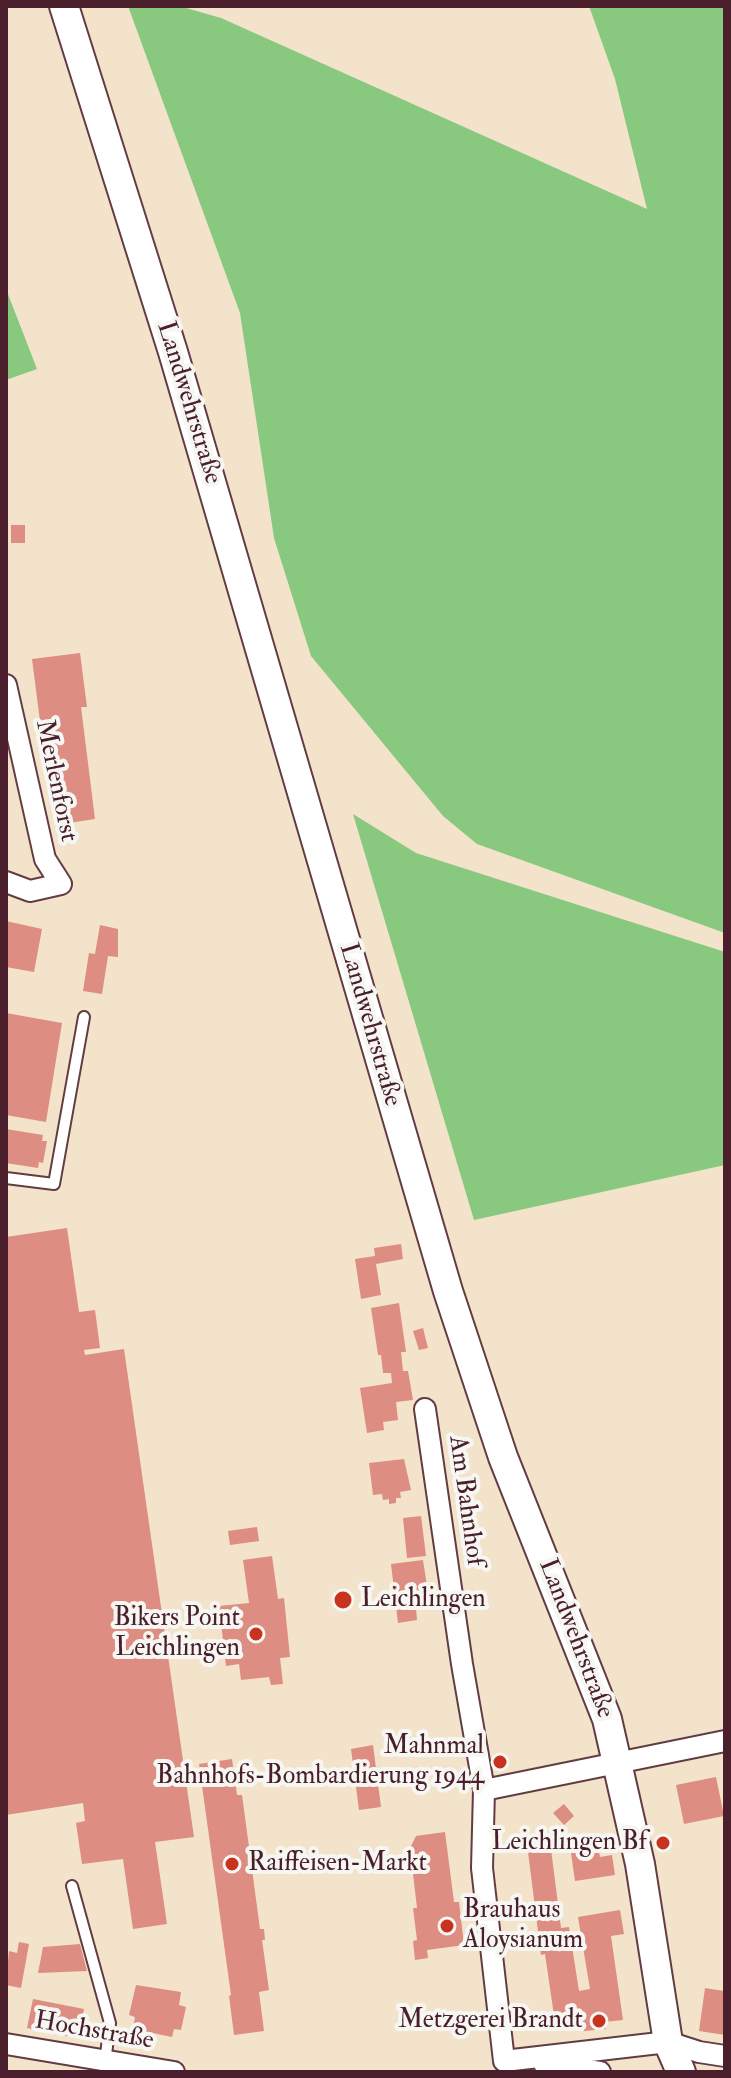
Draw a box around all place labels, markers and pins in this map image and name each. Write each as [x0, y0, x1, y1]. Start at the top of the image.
place label: Leichlingen [361, 1584, 486, 1616]
marker: Leichlingen [332, 1589, 354, 1611]
place label: Bikers Point Leichlingen [114, 1603, 240, 1664]
marker: Bikers Point Leichlingen [247, 1625, 265, 1643]
place label: Mahnmal Bahnhofs-Bombardierung 1944 [156, 1731, 484, 1792]
marker: Mahnmal Bahnhofs-Bombardierung 1944 [491, 1753, 509, 1771]
place label: Leichlingen Bf [492, 1827, 647, 1859]
marker: Leichlingen Bf [654, 1834, 672, 1852]
place label: Raiffeisen-Markt [248, 1848, 427, 1880]
marker: Raiffeisen-Markt [223, 1855, 241, 1873]
place label: Brauhaus Aloysianum [463, 1895, 583, 1956]
marker: Brauhaus Aloysianum [438, 1917, 456, 1935]
place label: Metzgerei Brandt [398, 2005, 583, 2037]
marker: Metzgerei Brandt [590, 2012, 608, 2030]

